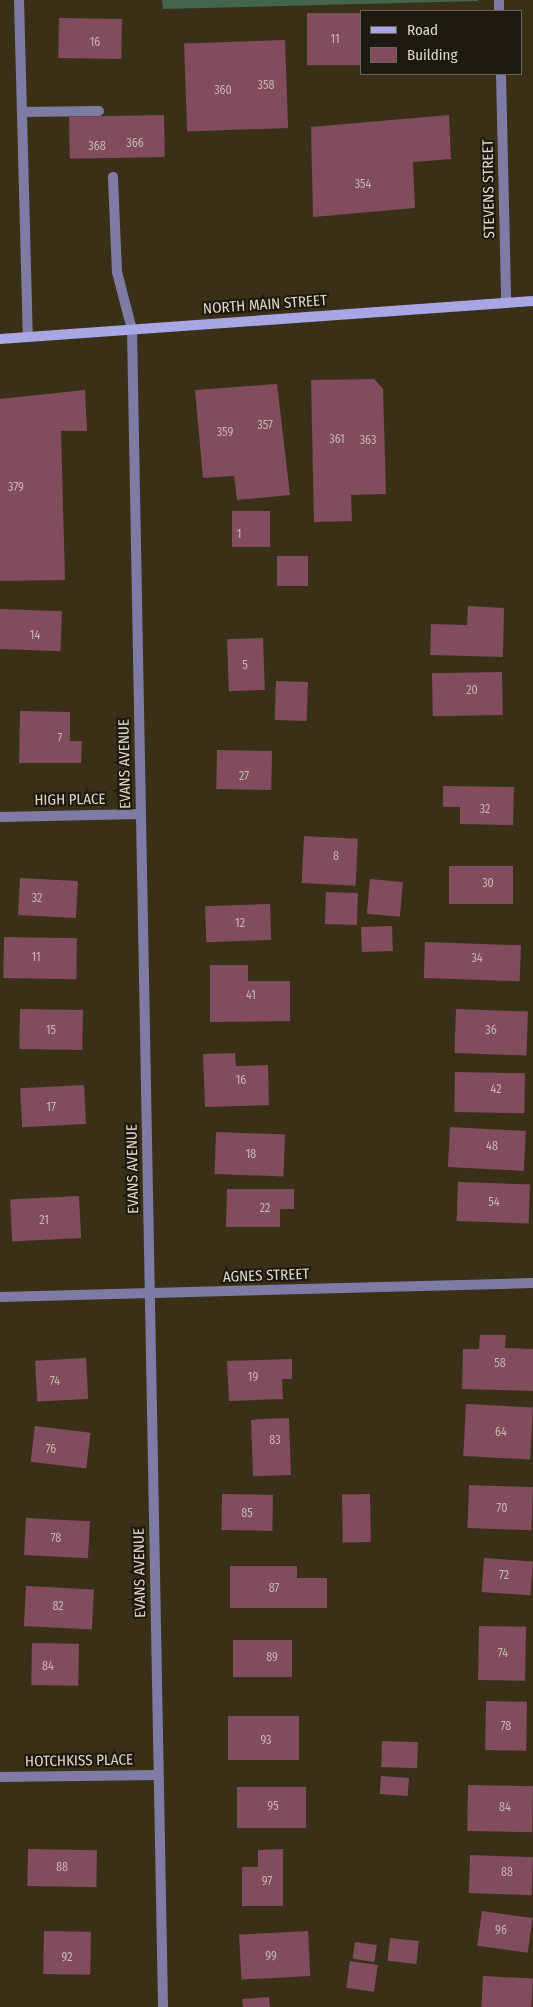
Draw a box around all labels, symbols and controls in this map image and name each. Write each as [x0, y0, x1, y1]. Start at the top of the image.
legend [360, 10, 523, 75]
text: Road [407, 21, 438, 39]
house number: 11 [330, 33, 340, 47]
house number: 16 [90, 36, 100, 50]
text: Building [407, 46, 458, 64]
house number: 358 [258, 79, 274, 93]
house number: 360 [214, 84, 232, 98]
house number: 366 [126, 137, 144, 151]
street label: STEVENS STREET [479, 139, 499, 239]
house number: 368 [88, 140, 106, 154]
house number: 354 [355, 178, 371, 192]
street label: NORTH MAIN STREET [202, 292, 328, 318]
house number: 357 [257, 419, 273, 433]
house number: 359 [217, 426, 233, 440]
house number: 361 [329, 433, 345, 447]
house number: 363 [360, 434, 376, 448]
house number: 379 [8, 481, 24, 495]
house number: 1 [237, 528, 241, 542]
house number: 14 [30, 629, 40, 643]
house number: 5 [242, 659, 248, 673]
house number: 20 [466, 684, 478, 698]
street label: EVANS AVENUE [115, 719, 135, 809]
house number: 7 [58, 732, 62, 746]
house number: 27 [239, 770, 249, 784]
street label: HIGH PLACE [34, 790, 106, 810]
house number: 32 [480, 803, 490, 817]
house number: 8 [333, 850, 339, 864]
house number: 30 [482, 877, 494, 891]
house number: 32 [32, 892, 42, 906]
house number: 12 [235, 917, 245, 931]
house number: 11 [31, 951, 41, 965]
house number: 34 [471, 952, 483, 966]
house number: 41 [246, 989, 256, 1003]
house number: 15 [46, 1024, 56, 1038]
house number: 36 [485, 1024, 497, 1038]
house number: 16 [236, 1074, 246, 1088]
house number: 42 [491, 1083, 501, 1097]
house number: 17 [46, 1101, 56, 1115]
street label: EVANS AVENUE [123, 1124, 143, 1214]
house number: 48 [486, 1140, 498, 1154]
house number: 18 [246, 1148, 256, 1162]
house number: 54 [488, 1196, 500, 1210]
house number: 22 [260, 1202, 270, 1216]
house number: 21 [39, 1214, 49, 1228]
street label: AGNES STREET [222, 1265, 310, 1287]
house number: 58 [494, 1357, 506, 1371]
house number: 19 [248, 1371, 258, 1385]
house number: 74 [50, 1375, 60, 1389]
house number: 64 [495, 1426, 507, 1440]
house number: 83 [269, 1434, 281, 1448]
house number: 76 [46, 1443, 56, 1457]
house number: 70 [497, 1502, 507, 1516]
house number: 85 [241, 1507, 253, 1521]
street label: EVANS AVENUE [130, 1528, 150, 1618]
house number: 78 [51, 1532, 61, 1546]
house number: 72 [499, 1569, 509, 1583]
house number: 87 [269, 1582, 279, 1596]
house number: 82 [52, 1600, 64, 1614]
house number: 74 [498, 1647, 508, 1661]
house number: 89 [266, 1651, 278, 1665]
house number: 84 [42, 1660, 54, 1674]
house number: 78 [501, 1720, 511, 1734]
house number: 93 [260, 1734, 272, 1748]
street label: HOTCHKISS PLACE [25, 1751, 133, 1771]
house number: 95 [267, 1800, 279, 1814]
house number: 84 [499, 1801, 511, 1815]
house number: 88 [56, 1861, 68, 1875]
house number: 88 [501, 1866, 513, 1880]
house number: 97 [262, 1875, 272, 1889]
house number: 96 [495, 1924, 507, 1938]
house number: 99 [265, 1950, 277, 1964]
house number: 92 [62, 1951, 72, 1965]

